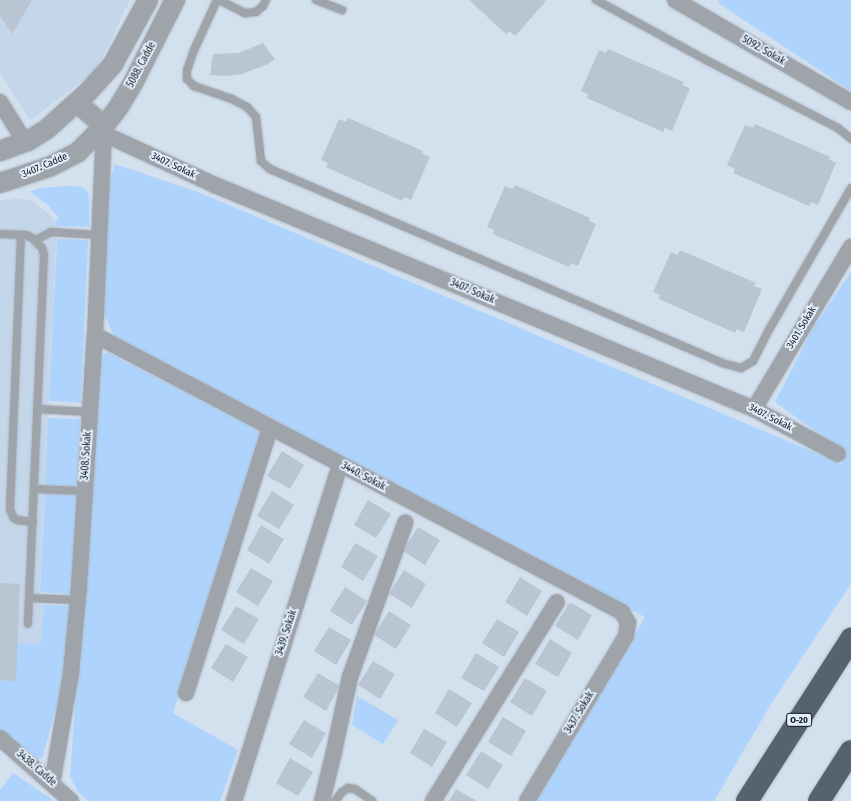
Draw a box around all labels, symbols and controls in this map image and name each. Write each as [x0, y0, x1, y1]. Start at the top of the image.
street label: 5092. Sokak [739, 34, 787, 68]
street label: 5088. Cadde [125, 40, 159, 90]
street label: 3407. Cadde [20, 151, 70, 181]
street label: 3407. Sokak [149, 151, 197, 181]
street label: 3407. Sokak [448, 277, 496, 307]
street label: 3401. Sokak [785, 305, 819, 351]
street label: 3407. Sokak [746, 402, 794, 434]
street label: 3408. Sokak [79, 432, 95, 480]
street label: 3440. Sokak [339, 460, 387, 494]
street label: 3439. Sokak [274, 609, 300, 657]
street label: 3437. Sokak [563, 690, 597, 736]
road number: O-20 [786, 713, 812, 727]
street label: 3438. Cadde [14, 749, 58, 789]

